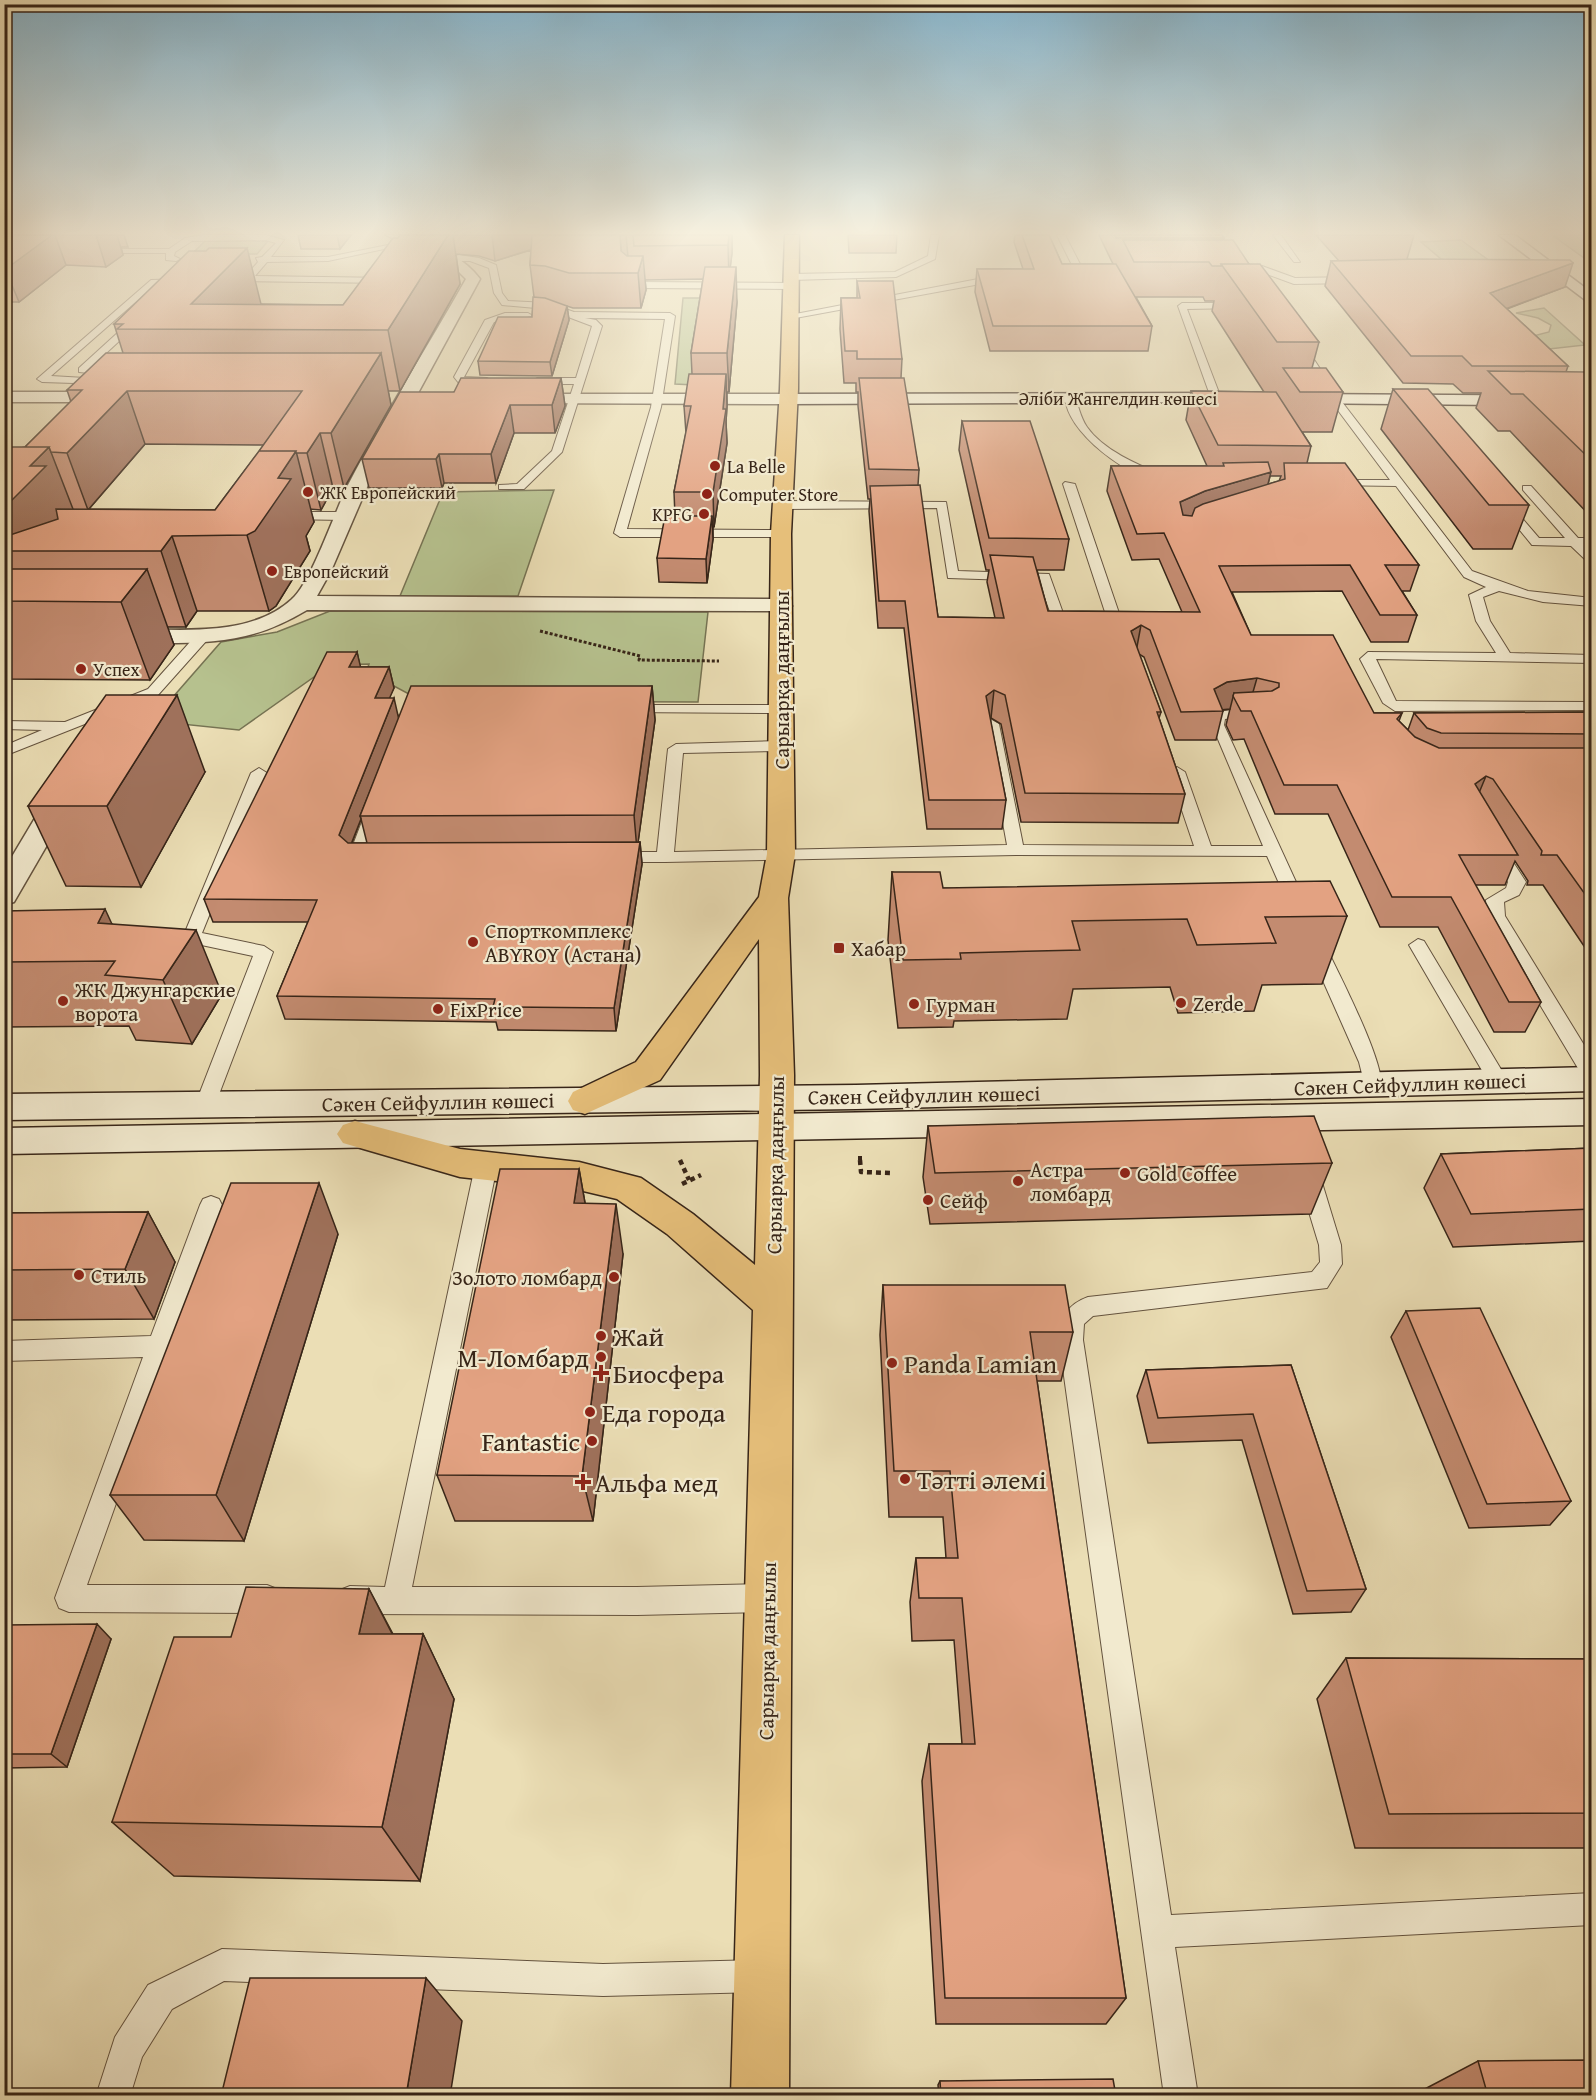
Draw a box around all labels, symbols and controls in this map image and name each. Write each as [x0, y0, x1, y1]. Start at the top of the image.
street label: Әліби Жангелдин көшесі [1019, 385, 1217, 412]
place label: La Belle [727, 453, 785, 480]
marker: La Belle [708, 459, 722, 473]
place label: ЖК Европейский [319, 479, 456, 506]
place label: Computer Store [719, 481, 838, 508]
marker: ЖК Европейский [301, 485, 315, 499]
marker: Computer Store [700, 487, 714, 501]
place label: KPFG [652, 501, 692, 528]
marker: KPFG [697, 507, 711, 521]
place label: Европейский [284, 558, 389, 585]
marker: Европейский [265, 564, 279, 578]
street label: Сарыарқа даңғылы [766, 591, 797, 769]
place label: Успех [93, 656, 141, 683]
marker: Успех [74, 662, 88, 676]
place label: Спорткомплекс ABYROY (Астана) [485, 915, 642, 970]
place label: Хабар [851, 933, 906, 964]
marker: Спорткомплекс ABYROY (Астана) [466, 935, 480, 949]
marker: Хабар [832, 941, 846, 955]
place label: ЖК Джунгарские ворота [74, 974, 236, 1029]
place label: Zerde [1193, 988, 1244, 1019]
place label: Гурман [926, 989, 995, 1020]
marker: ЖК Джунгарские ворота [56, 994, 70, 1008]
place label: FixPrice [450, 994, 522, 1025]
marker: Zerde [1174, 996, 1188, 1010]
marker: Гурман [907, 997, 921, 1011]
marker: FixPrice [431, 1002, 445, 1016]
street label: Сәкен Сейфуллин көшесі [1293, 1064, 1527, 1104]
street label: Сарыарқа даңғылы [758, 1075, 792, 1254]
street label: Сәкен Сейфуллин көшесі [808, 1077, 1041, 1113]
street label: Сәкен Сейфуллин көшесі [322, 1084, 555, 1120]
place label: Астра ломбард [1030, 1154, 1111, 1209]
place label: Gold Coffee [1137, 1158, 1237, 1189]
marker: Gold Coffee [1118, 1166, 1132, 1180]
marker: Астра ломбард [1011, 1174, 1025, 1188]
place label: Сейф [940, 1185, 988, 1216]
marker: Сейф [921, 1193, 935, 1207]
place label: Стиль [91, 1260, 147, 1291]
place label: Золото ломбард [452, 1262, 603, 1293]
marker: Стиль [72, 1268, 86, 1282]
marker: Золото ломбард [607, 1270, 621, 1284]
place label: Жай [612, 1317, 664, 1356]
marker: Жай [594, 1329, 608, 1343]
place label: М-Ломбард [457, 1338, 589, 1377]
place label: Panda Lamian [904, 1344, 1058, 1383]
marker: М-Ломбард [594, 1350, 608, 1364]
place label: Биосфера [613, 1354, 725, 1393]
marker: Panda Lamian [885, 1356, 899, 1370]
marker: Биосфера [594, 1366, 608, 1380]
place label: Еда города [602, 1393, 726, 1432]
marker: Еда города [583, 1405, 597, 1419]
place label: Fantastic [482, 1422, 580, 1461]
marker: Fantastic [585, 1434, 599, 1448]
place label: Тәтті әлемі [917, 1460, 1046, 1499]
place label: Альфа мед [595, 1463, 718, 1502]
marker: Тәтті әлемі [898, 1472, 912, 1486]
marker: Альфа мед [576, 1475, 590, 1489]
street label: Сарыарқа даңғылы [750, 1561, 784, 1740]

